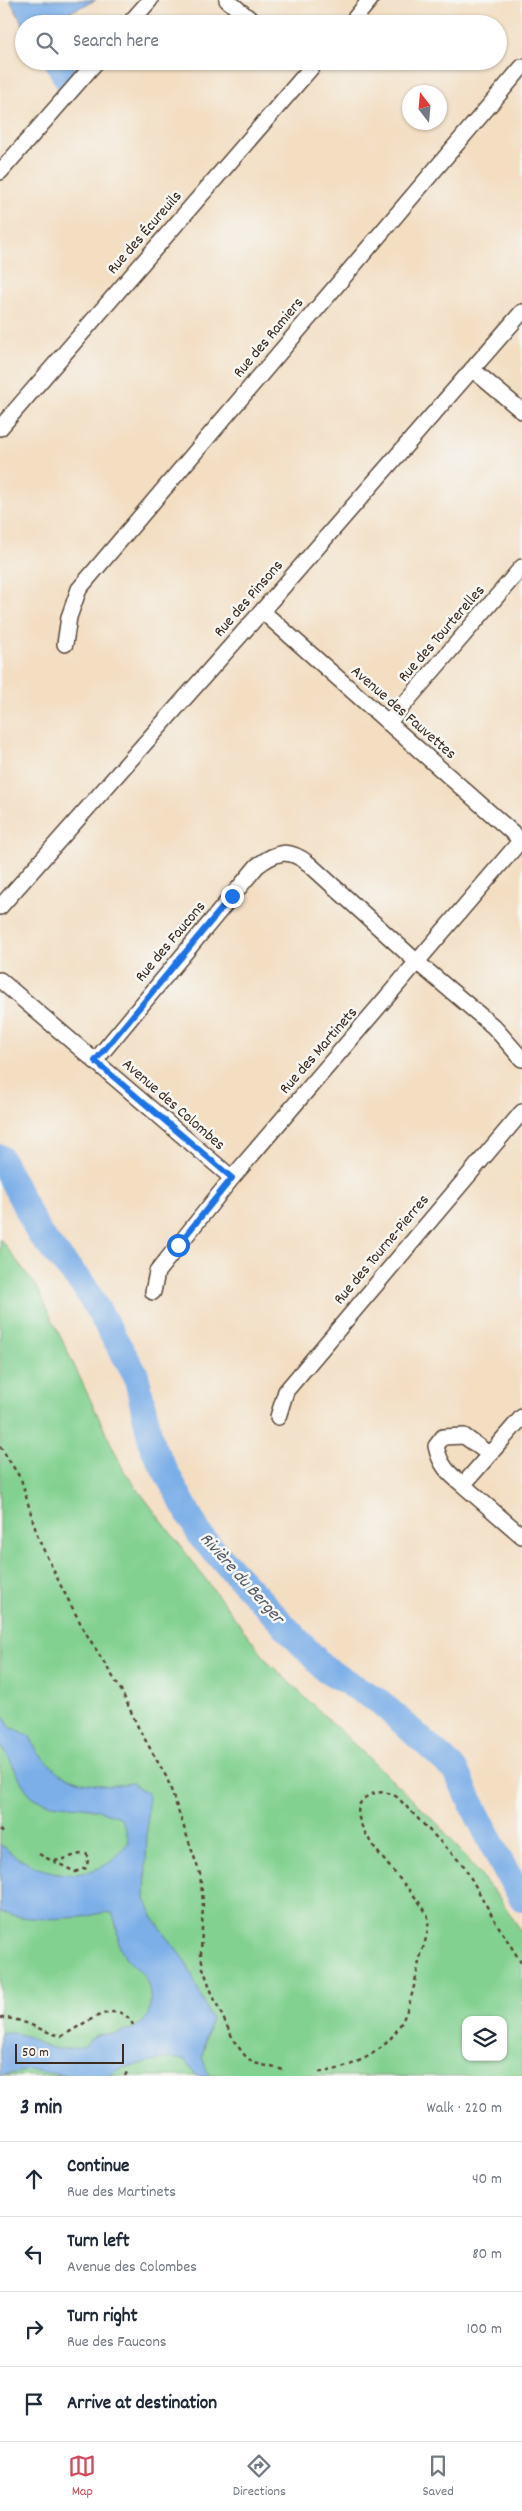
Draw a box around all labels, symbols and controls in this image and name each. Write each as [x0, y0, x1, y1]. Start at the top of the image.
search box [15, 15, 507, 70]
icon: search [33, 29, 61, 57]
text: Search here [73, 29, 159, 56]
north arrow [402, 85, 447, 130]
street label: Rue des Écureuils [102, 186, 188, 280]
street label: Rue des Ramiers [228, 292, 310, 383]
street label: Rue des Pinsons [209, 555, 289, 643]
street label: Rue des Tourterelles [393, 580, 491, 688]
street label: Avenue des Fauvettes [345, 661, 461, 766]
route end [221, 885, 244, 908]
street label: Rue des Faucons [130, 896, 212, 988]
street label: Rue des Martinets [275, 1002, 364, 1100]
street label: Avenue des Colombes [116, 1054, 230, 1157]
street label: Rue des Tourne-Pierres [329, 1190, 435, 1310]
route start [167, 1234, 190, 1257]
water label: Rivière du Berger [193, 1528, 290, 1632]
map controls [462, 2016, 507, 2061]
button: layers [462, 2016, 507, 2061]
scale bar [15, 2041, 124, 2064]
text: 50 m [22, 2043, 49, 2063]
text: 3 min [20, 2094, 62, 2124]
text: Walk · 220 m [427, 2097, 502, 2120]
text: Continue [67, 2154, 129, 2181]
icon: ahead [20, 2165, 48, 2193]
text: 40 m [472, 2168, 502, 2191]
text: Rue des Martinets [67, 2181, 176, 2204]
text: Turn left [67, 2229, 130, 2256]
icon: left [20, 2240, 48, 2268]
text: 80 m [472, 2243, 502, 2266]
text: Avenue des Colombes [67, 2256, 197, 2279]
text: Turn right [67, 2304, 138, 2331]
icon: right [20, 2315, 48, 2343]
text: 100 m [466, 2318, 502, 2341]
text: Rue des Faucons [67, 2331, 167, 2354]
icon: arrive [20, 2390, 48, 2418]
text: Arrive at destination [67, 2391, 217, 2418]
tab: Map [68, 2452, 96, 2502]
tab: Directions [233, 2452, 286, 2502]
tab: Saved [422, 2452, 454, 2502]

